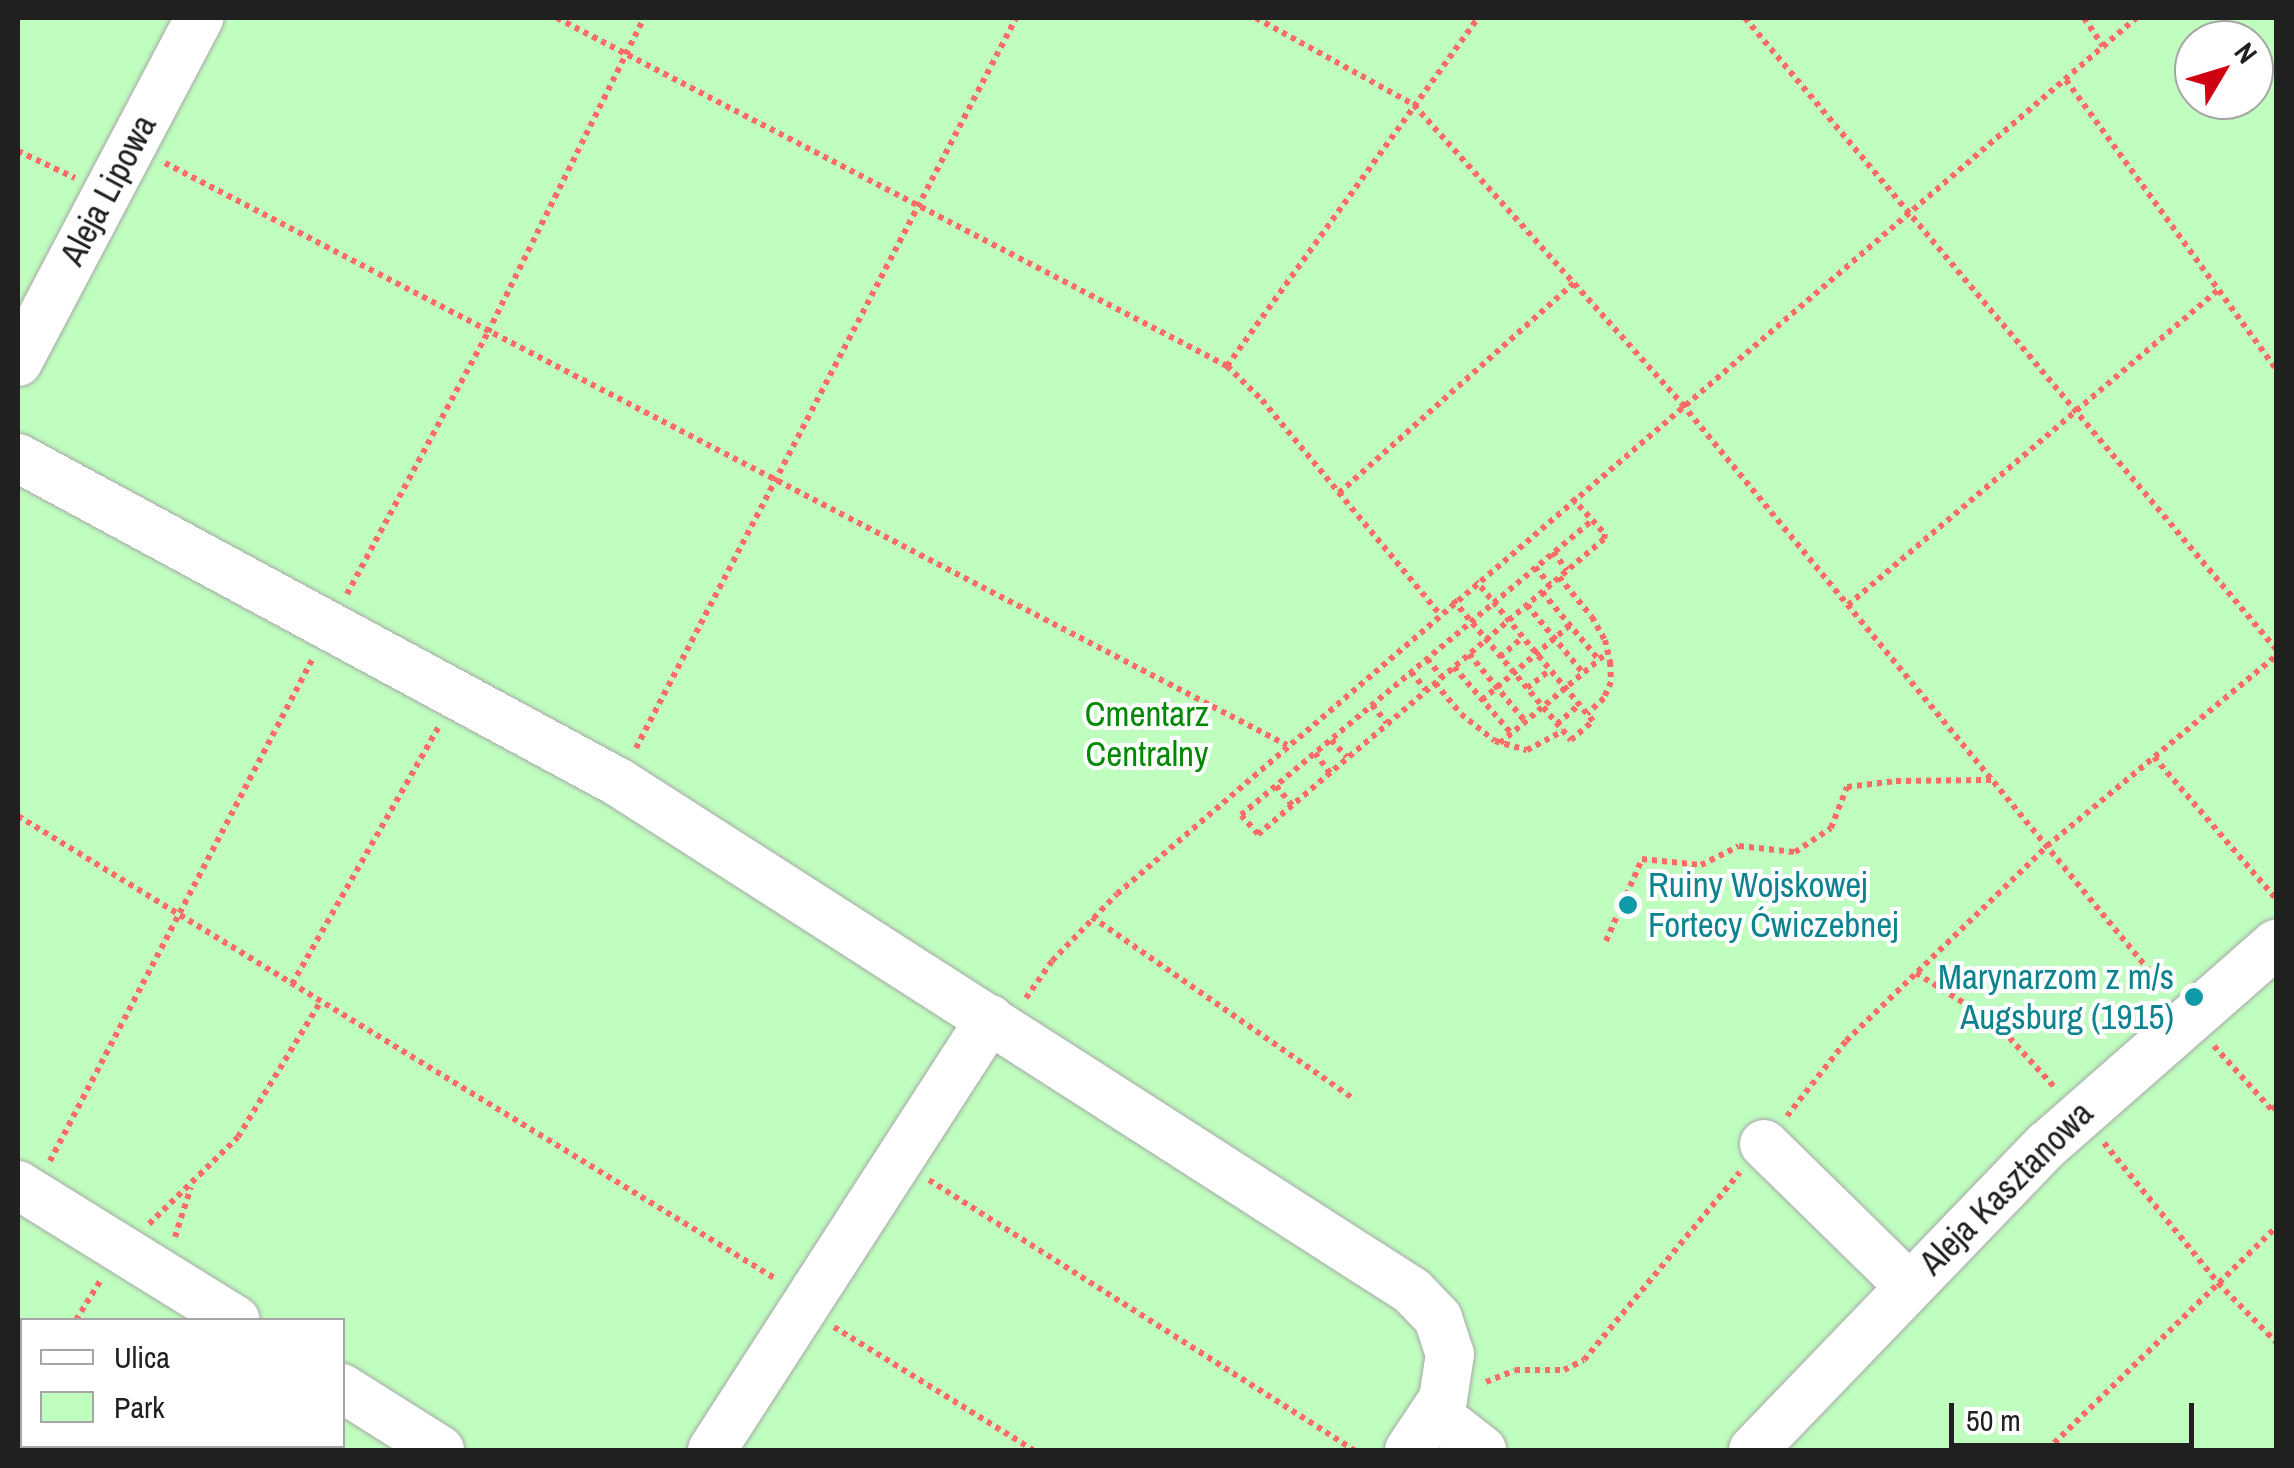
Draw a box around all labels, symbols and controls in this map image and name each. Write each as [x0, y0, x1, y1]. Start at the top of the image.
north arrow [2174, 20, 2274, 120]
text: N [2226, 35, 2266, 71]
street label: Aleja Lipowa [51, 108, 165, 272]
park label: Cmentarz Centralny [1085, 693, 1209, 775]
place label: Ruiny Wojskowej Fortecy Ćwiczebnej [1648, 864, 1899, 946]
marker: Ruiny Wojskowej Fortecy Ćwiczebnej [1617, 894, 1639, 916]
place label: Marynarzom z m/s Augsburg (1915) [1938, 956, 2174, 1038]
marker: Marynarzom z m/s Augsburg (1915) [2183, 986, 2205, 1008]
street label: Aleja Kasztanowa [1910, 1092, 2102, 1284]
legend [20, 1318, 345, 1448]
text: Ulica [114, 1337, 170, 1377]
scale bar [1954, 1383, 2199, 1445]
text: Park [114, 1387, 165, 1427]
text: 50 m [1966, 1400, 2021, 1440]

